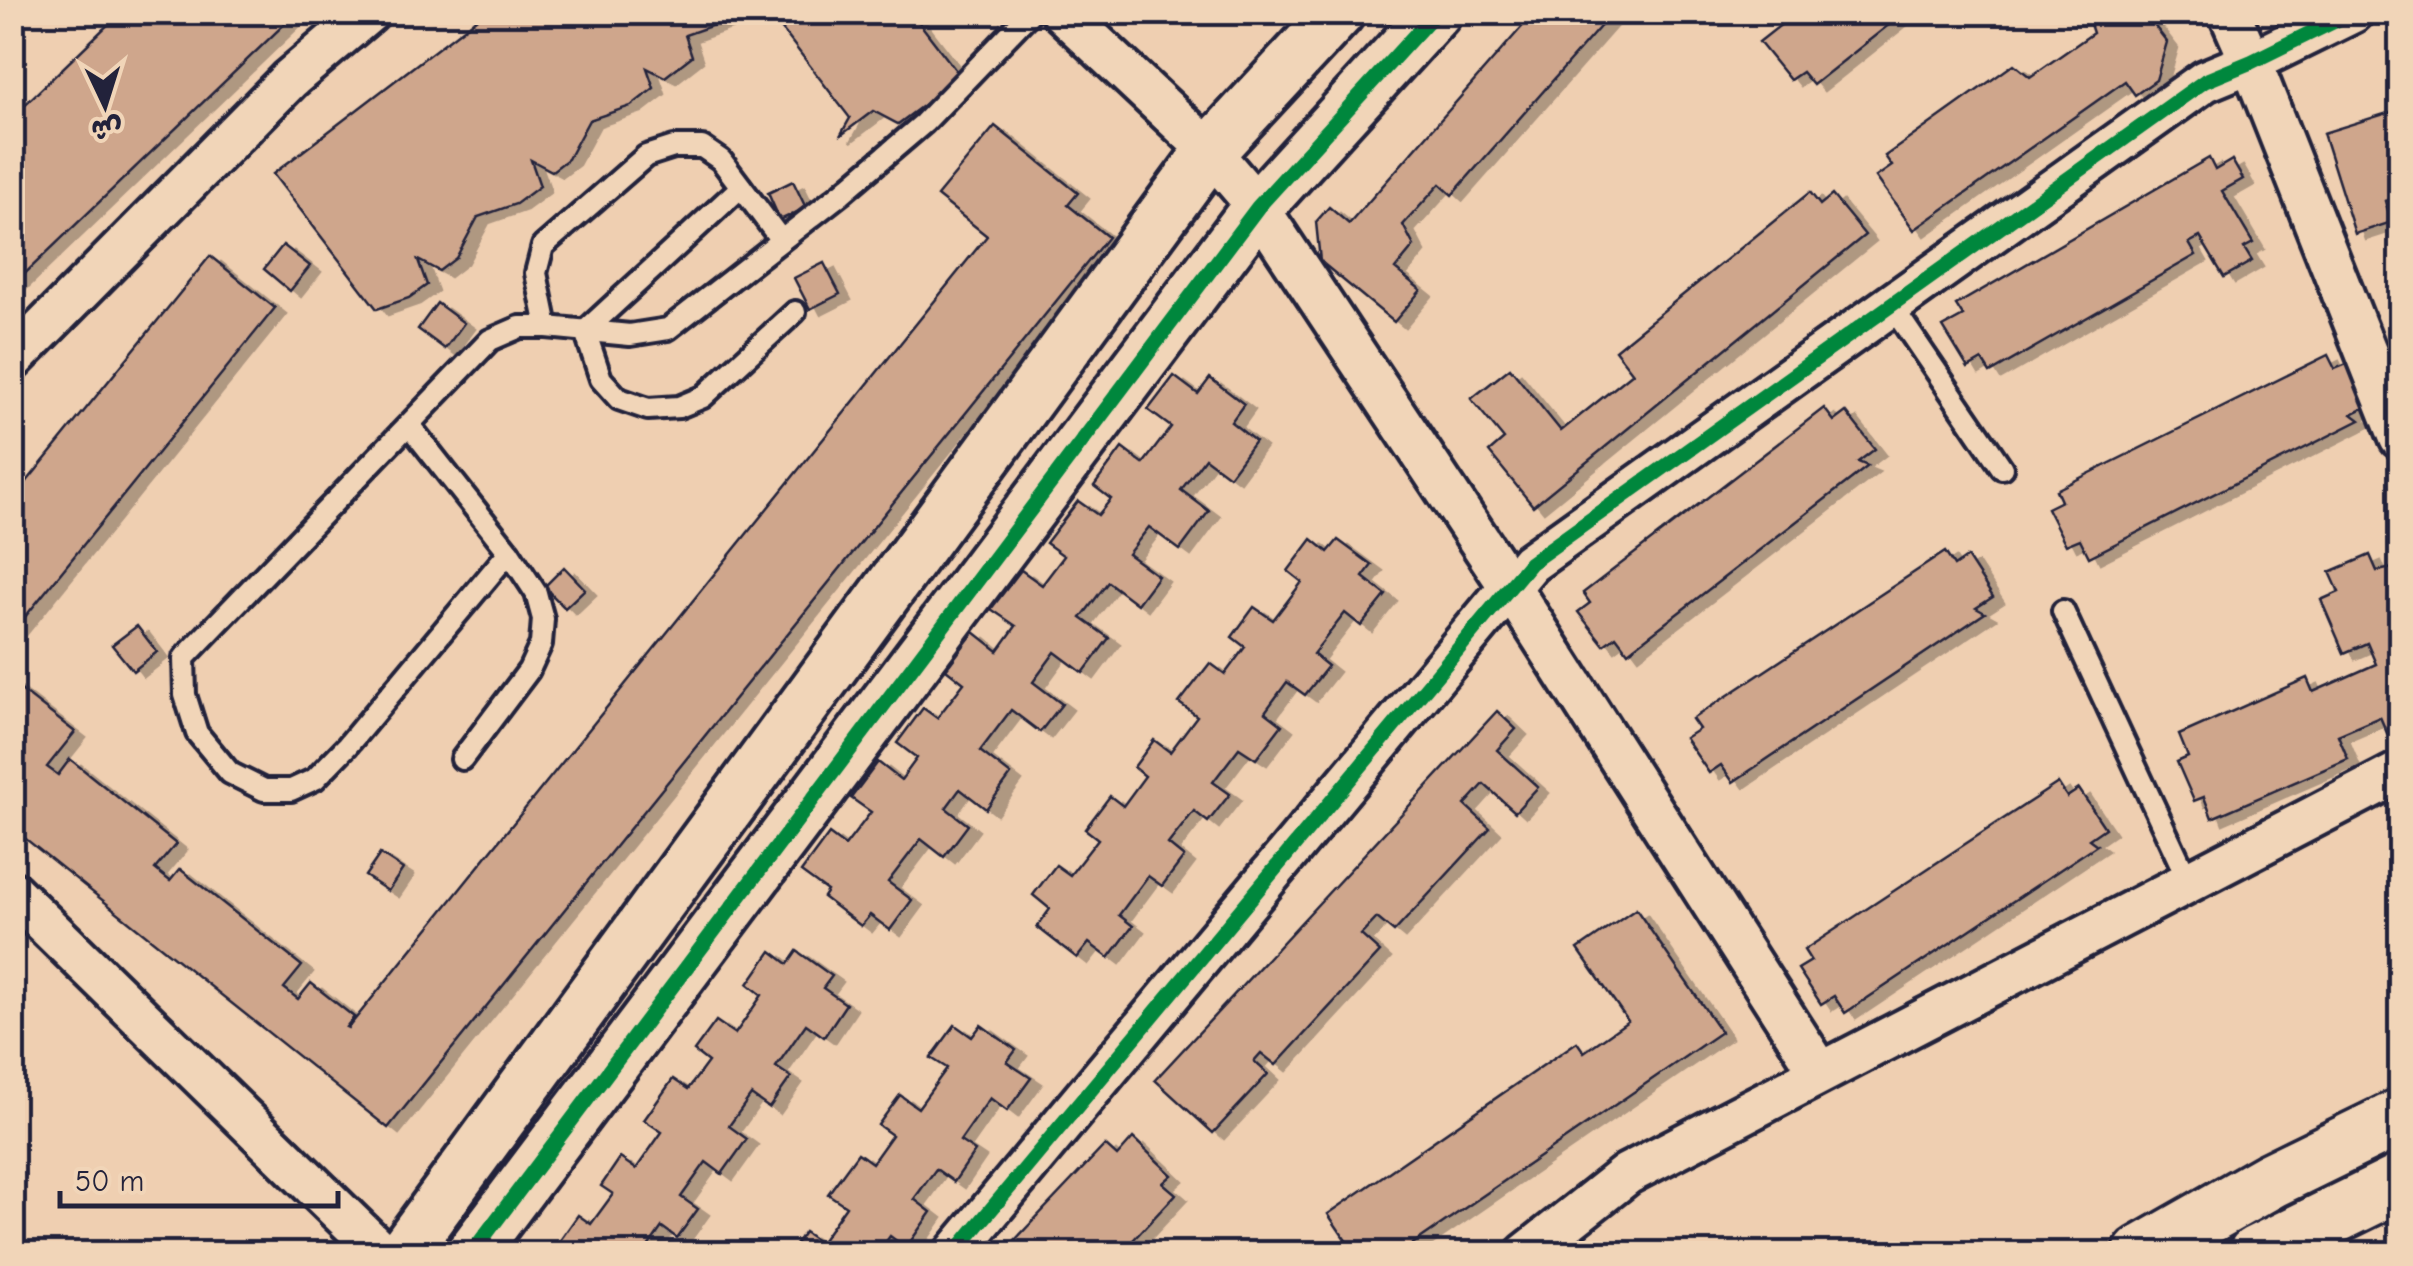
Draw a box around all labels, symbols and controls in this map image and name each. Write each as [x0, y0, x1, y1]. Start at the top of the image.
north arrow [55, 55, 155, 155]
text: ش [90, 112, 123, 146]
scale bar [60, 1146, 338, 1208]
text: 50 m [75, 1164, 144, 1199]

